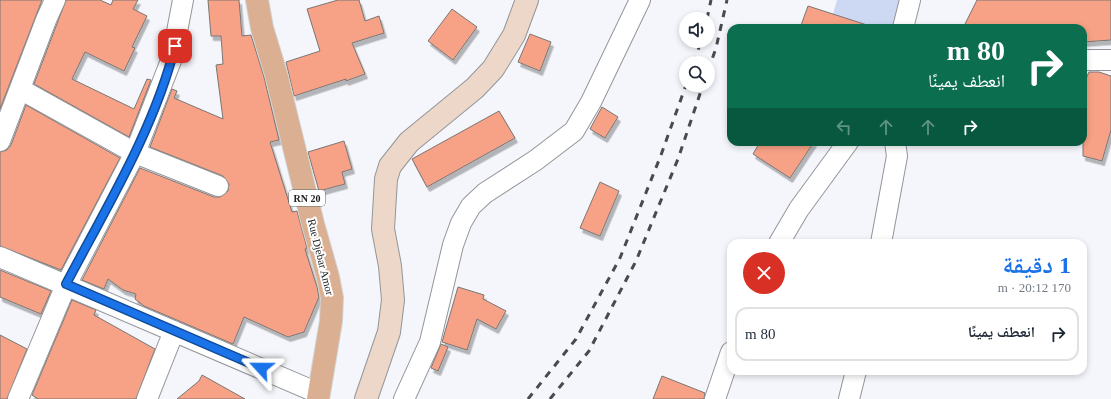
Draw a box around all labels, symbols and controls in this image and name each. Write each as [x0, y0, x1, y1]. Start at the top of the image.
map controls [679, 12, 715, 92]
button: sound [679, 12, 715, 48]
pin [158, 29, 192, 63]
icon: arrive [164, 35, 186, 57]
text: 80 m [947, 35, 1005, 66]
icon: right [1019, 40, 1071, 92]
button: search [679, 56, 715, 92]
text: انعطف يمينًا [928, 71, 1005, 91]
icon: left [833, 116, 855, 138]
icon: ahead [875, 116, 897, 138]
icon: ahead [917, 116, 939, 138]
icon: right [959, 116, 981, 138]
road number: RN 20 [289, 190, 325, 206]
street label: Rue Djebar Amor [306, 218, 336, 297]
button: close [743, 252, 785, 294]
text: 1 دقيقة [1003, 252, 1071, 278]
text: 170 m · 20:12 [998, 280, 1071, 295]
icon: right [1047, 323, 1069, 345]
text: انعطف يمينًا [968, 324, 1035, 340]
text: 80 m [745, 326, 775, 342]
position arrow [240, 347, 282, 389]

